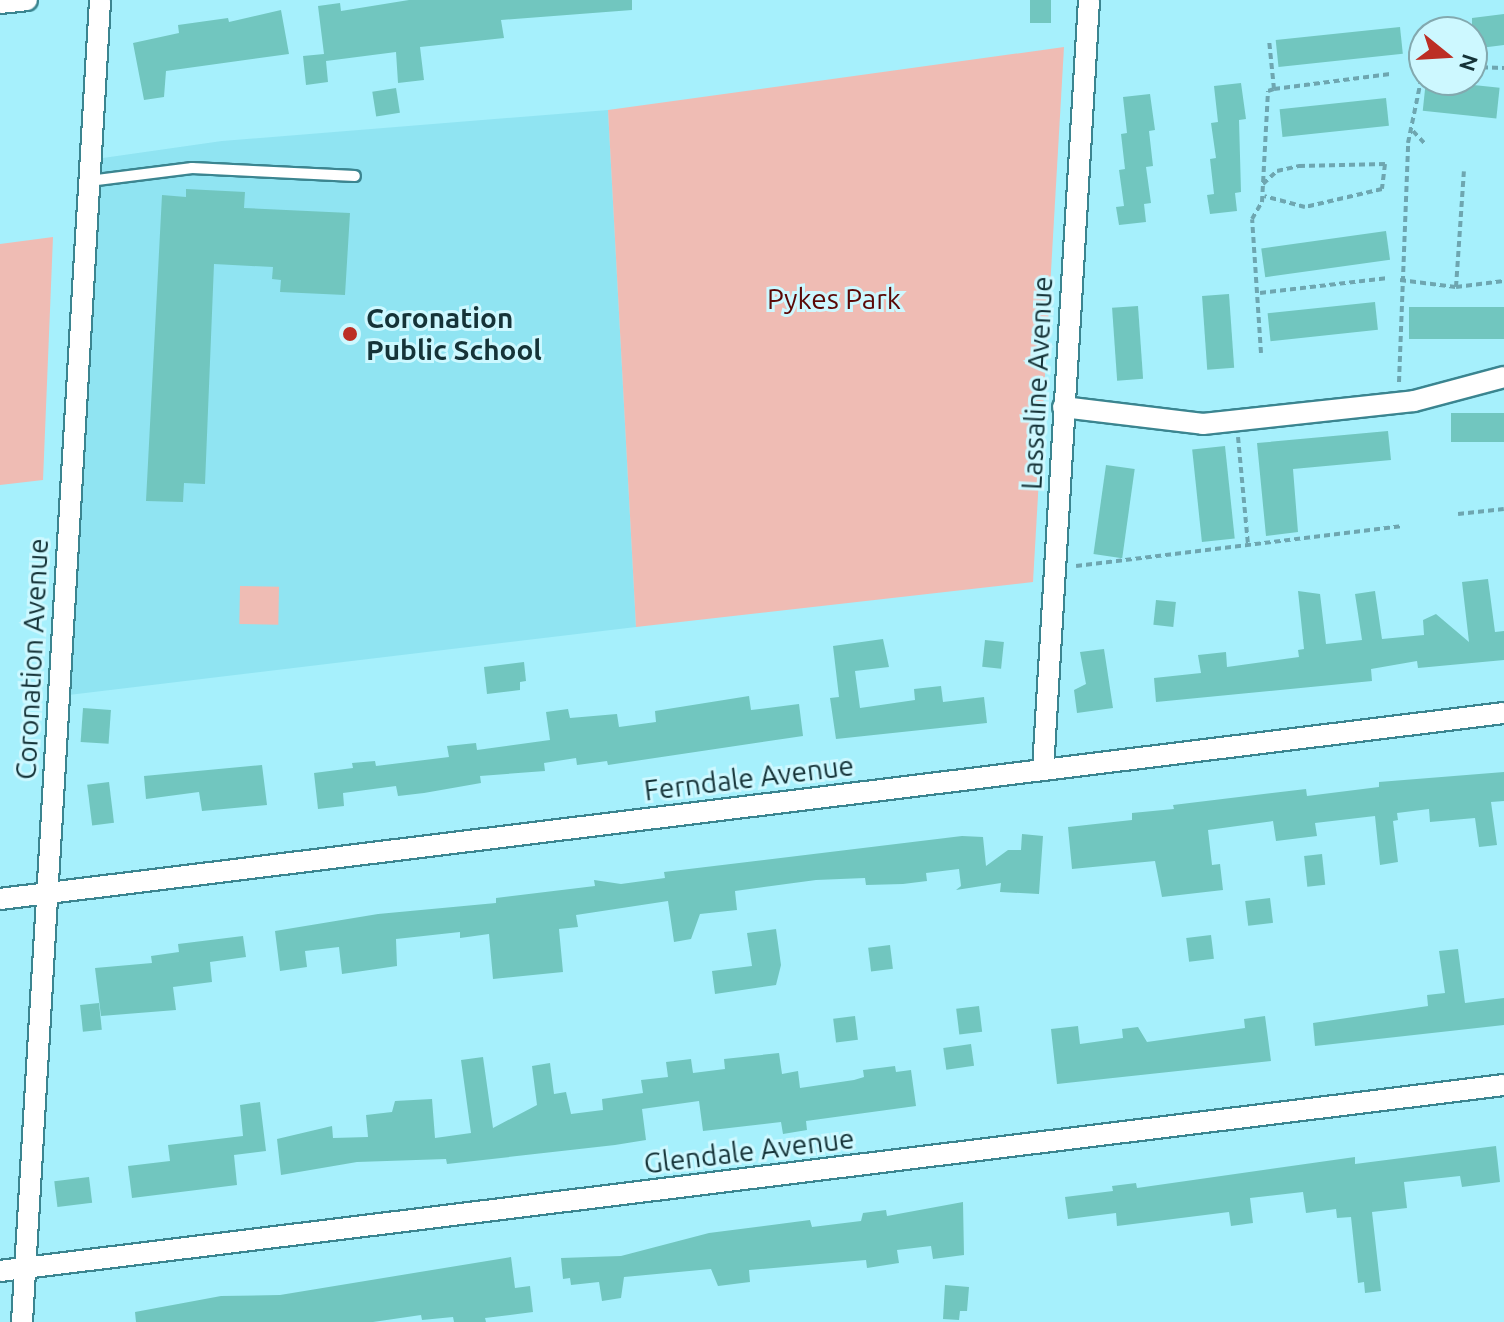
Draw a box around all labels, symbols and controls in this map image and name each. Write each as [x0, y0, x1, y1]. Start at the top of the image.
north arrow [1408, 16, 1488, 96]
text: N [1455, 51, 1484, 75]
street label: Lassaline Avenue [1015, 275, 1059, 491]
park label: Pykes Park [767, 282, 901, 316]
place label: Coronation Public School [366, 301, 542, 367]
marker: Coronation Public School [341, 325, 359, 343]
street label: Coronation Avenue [9, 537, 55, 781]
street label: Ferndale Avenue [642, 748, 856, 808]
street label: Glendale Avenue [642, 1121, 856, 1181]

